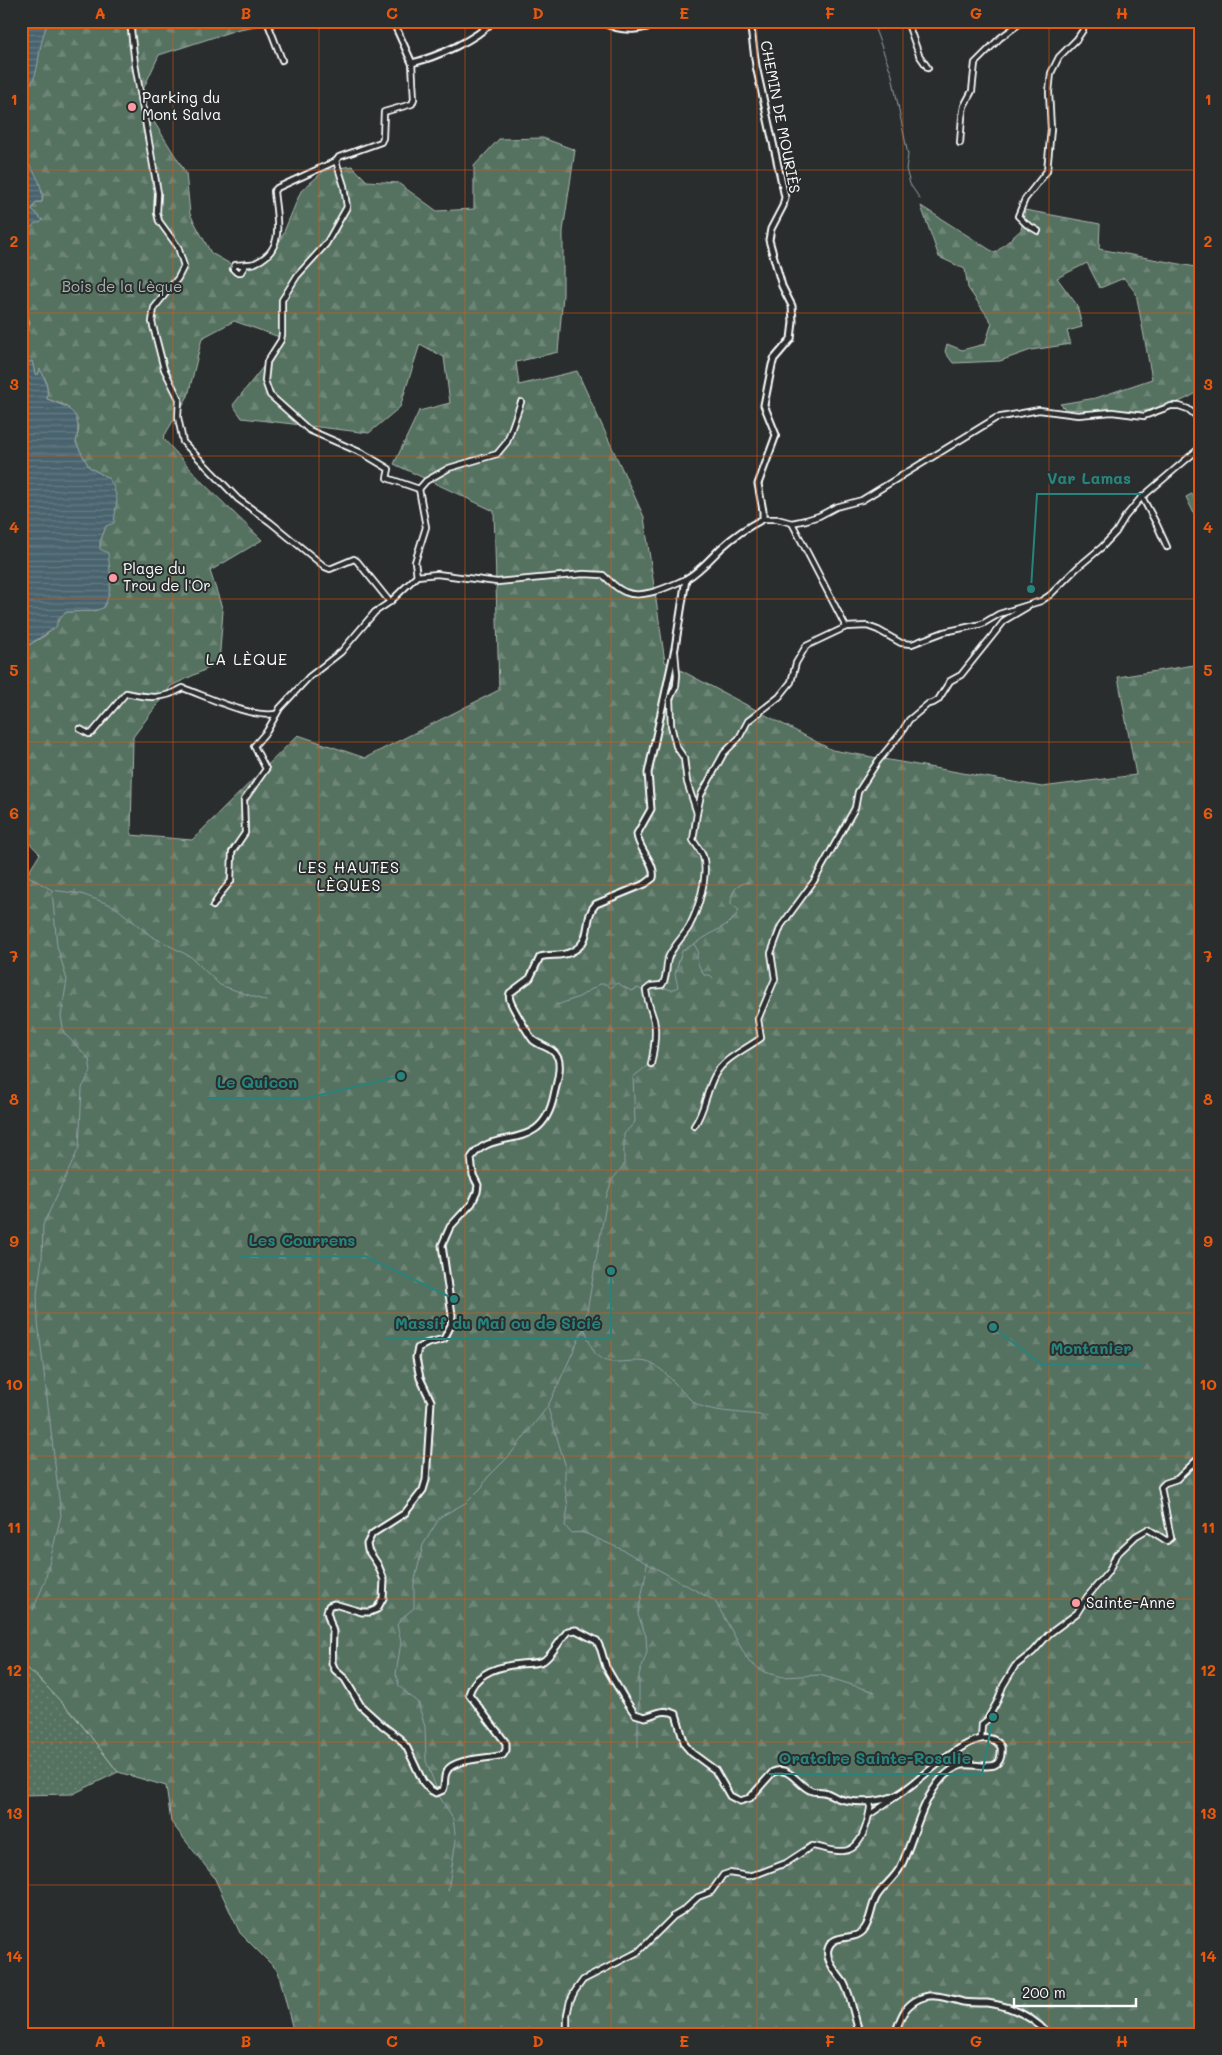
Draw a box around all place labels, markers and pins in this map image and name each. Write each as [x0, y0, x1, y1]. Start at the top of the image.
place label: Parking du Mont Salva [142, 87, 221, 124]
marker: Parking du Mont Salva [126, 101, 138, 113]
callout: Var Lamas [1037, 463, 1141, 494]
place label: Plage du Trou de l'Or [123, 558, 211, 595]
marker: Plage du Trou de l'Or [107, 572, 119, 584]
callout: Le Quicon [207, 1067, 307, 1098]
callout: Les Courrens [239, 1225, 365, 1256]
callout: Massif du Mai ou de Sicié [385, 1308, 611, 1339]
callout: Montanier [1041, 1333, 1142, 1364]
place label: Sainte-Anne [1086, 1592, 1175, 1612]
marker: Sainte-Anne [1070, 1597, 1082, 1609]
callout: Oratoire Sainte-Rosalie [769, 1743, 982, 1774]

